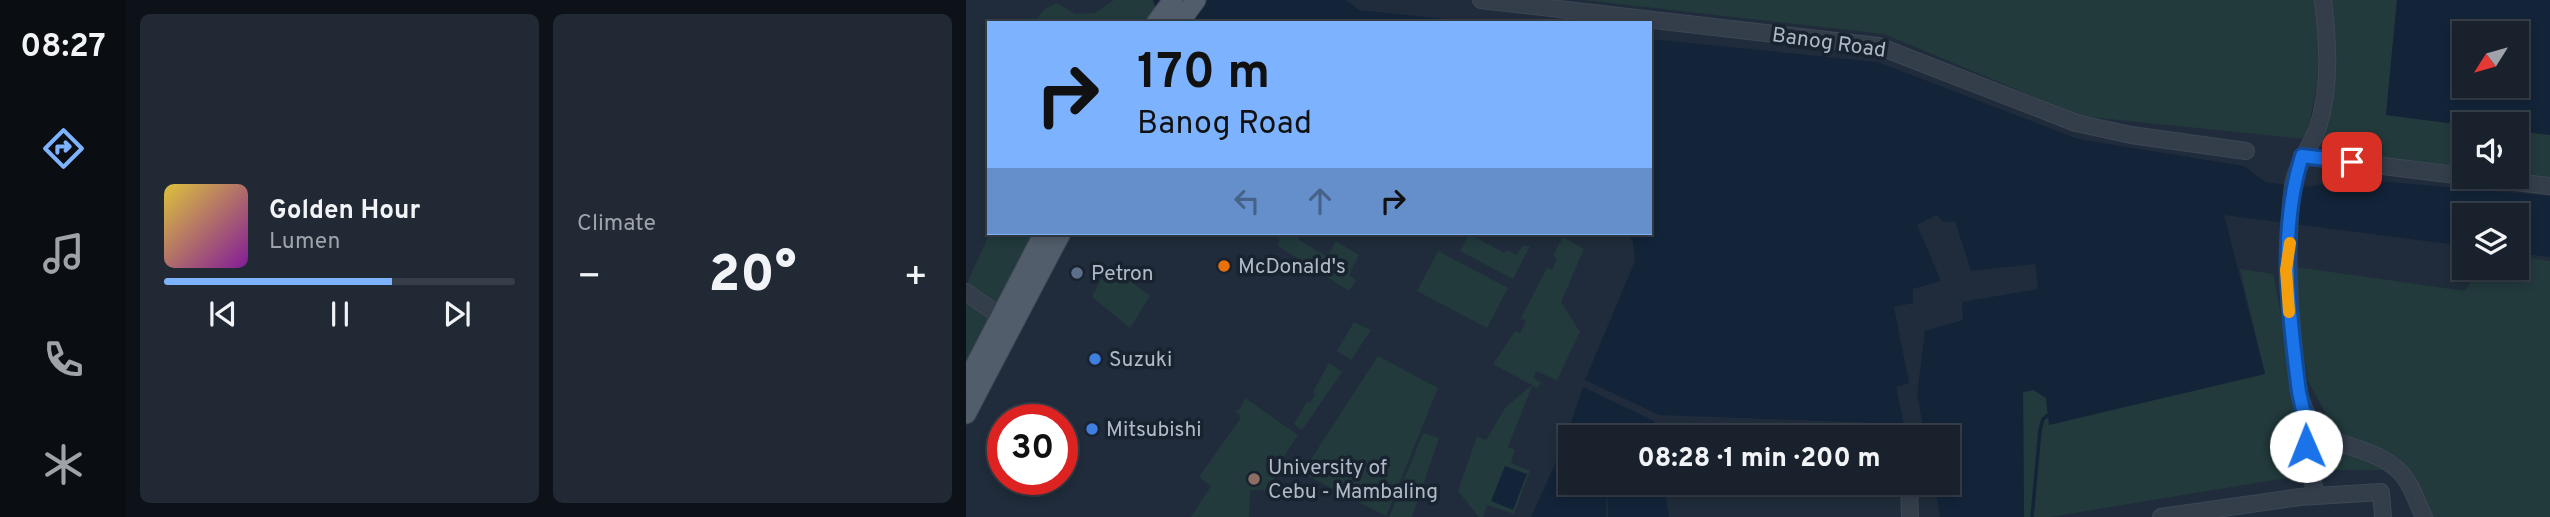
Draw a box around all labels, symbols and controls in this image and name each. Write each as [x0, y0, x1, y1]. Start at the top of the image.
north arrow [2452, 21, 2529, 98]
map controls [2452, 21, 2529, 280]
street label: Banog Road [1770, 22, 1888, 65]
text: 08:27 [20, 28, 106, 68]
text: 170 m [1137, 44, 1270, 106]
icon: right [1022, 49, 1113, 140]
text: Banog Road [1137, 105, 1312, 145]
button: sound [2452, 112, 2529, 189]
icon: directions [39, 124, 88, 173]
pin [2322, 132, 2382, 192]
icon: arrive [2333, 143, 2371, 181]
icon: left [1228, 182, 1266, 220]
icon: ahead [1301, 182, 1339, 220]
icon: right [1374, 182, 1412, 220]
text: Golden Hour [269, 195, 420, 228]
button: layers [2452, 203, 2529, 280]
text: Climate [577, 210, 656, 239]
text: Lumen [269, 228, 340, 257]
icon: music [39, 229, 88, 278]
text: 20° [708, 244, 797, 310]
text: − [577, 254, 602, 303]
text: + [903, 254, 928, 303]
place label: McDonald's [1238, 254, 1346, 281]
marker: McDonald's [1216, 258, 1232, 274]
place label: Petron [1091, 261, 1154, 288]
marker: Petron [1069, 265, 1085, 281]
icon: previous [204, 295, 242, 333]
icon: pause [321, 295, 359, 333]
icon: next [438, 295, 476, 333]
icon: phone [39, 335, 88, 384]
place label: Suzuki [1109, 347, 1172, 374]
marker: Suzuki [1087, 351, 1103, 367]
speed limit sign: 30 [987, 404, 1078, 495]
position arrow [2269, 409, 2343, 483]
place label: Mitsubishi [1106, 417, 1202, 444]
marker: Mitsubishi [1084, 421, 1100, 437]
icon: climate [39, 440, 88, 489]
text: 08:28 · 1 min · 200 m [1638, 443, 1880, 476]
place label: University of Cebu - Mambaling [1268, 455, 1438, 506]
marker: University of Cebu - Mambaling [1246, 471, 1262, 487]

